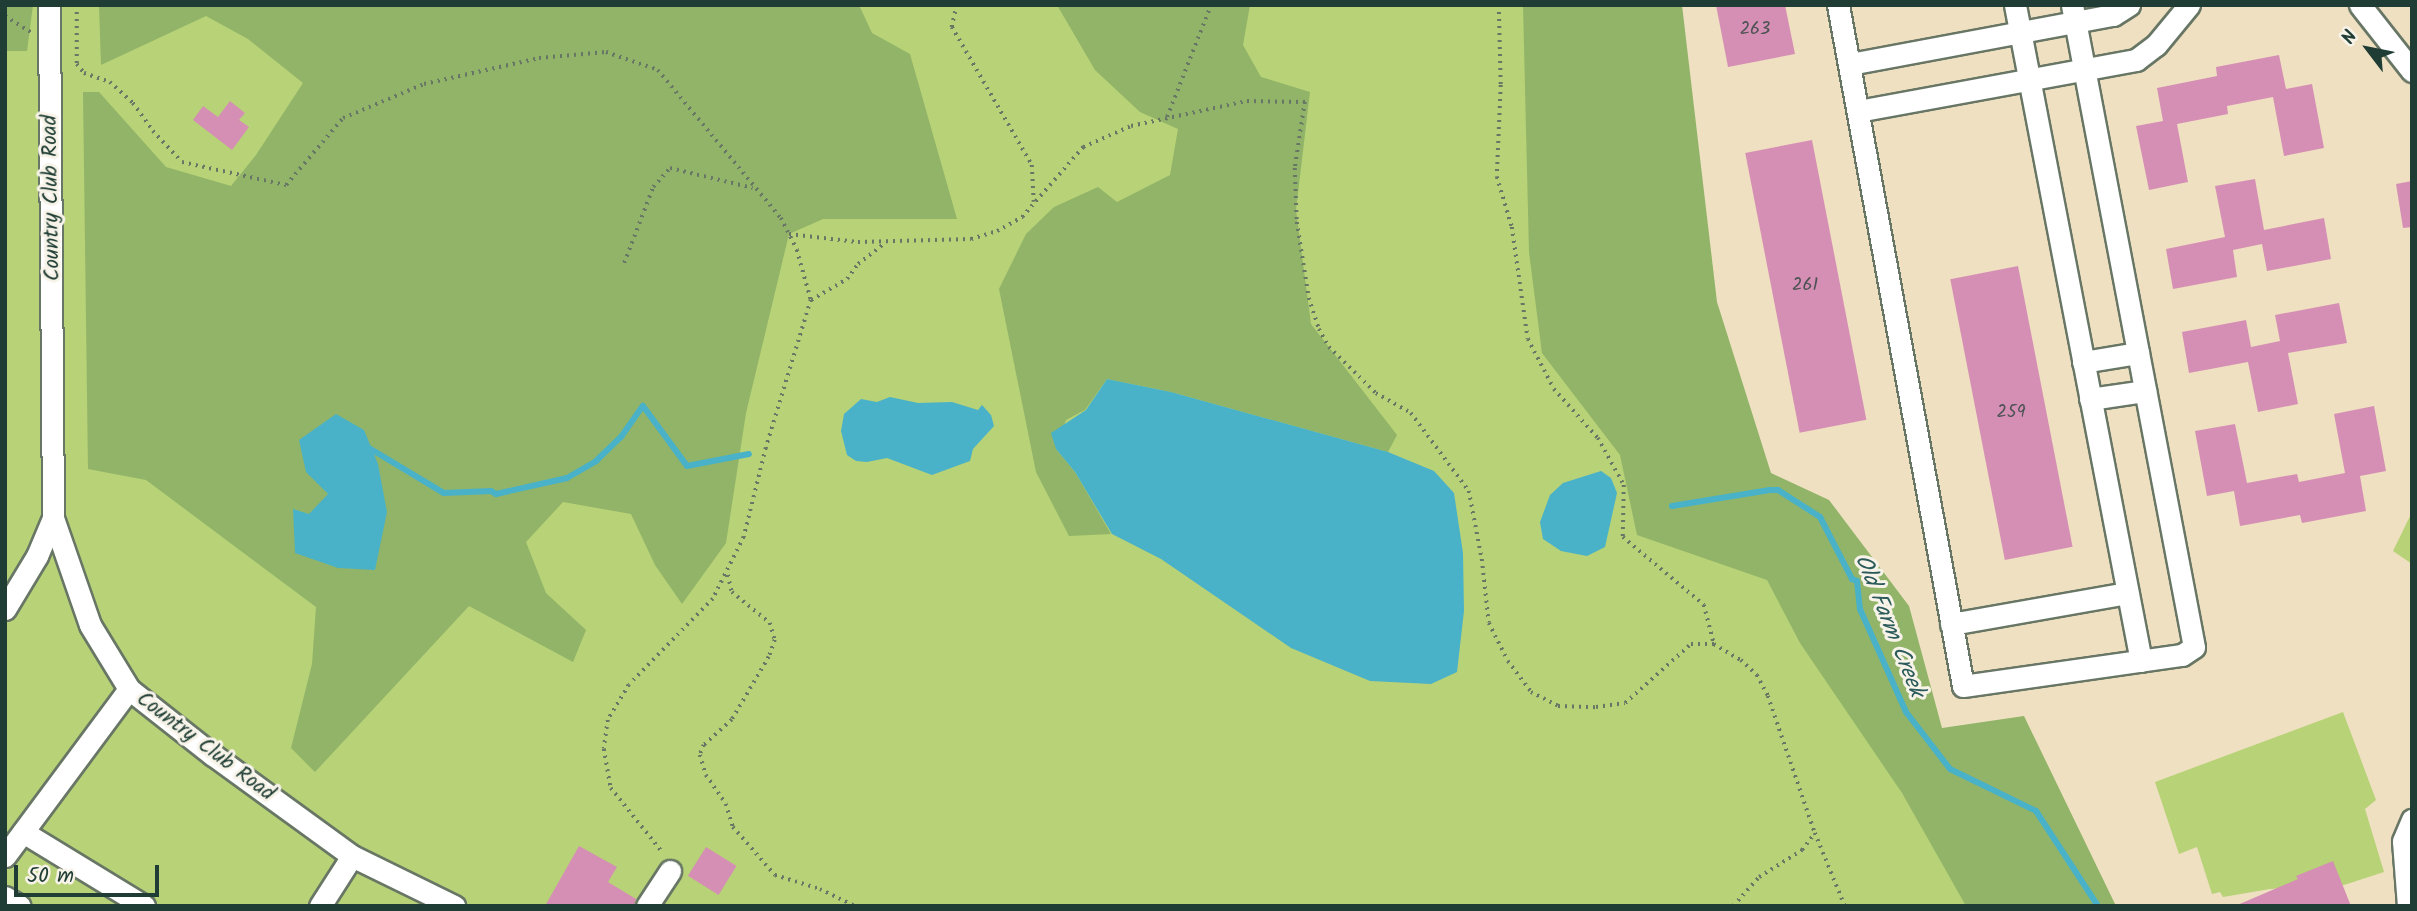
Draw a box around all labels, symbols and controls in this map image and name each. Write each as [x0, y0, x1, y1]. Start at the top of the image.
north arrow [2333, 14, 2403, 84]
house number: 263 [1740, 19, 1770, 41]
text: N [2334, 25, 2366, 51]
street label: Country Club Road [38, 115, 66, 281]
house number: 261 [1792, 275, 1818, 297]
house number: 259 [1997, 402, 2025, 424]
water label: Old Farm Creek [1848, 551, 1930, 701]
street label: Country Club Road [131, 687, 279, 807]
scale bar [18, 852, 163, 896]
text: 50 m [27, 860, 74, 893]

